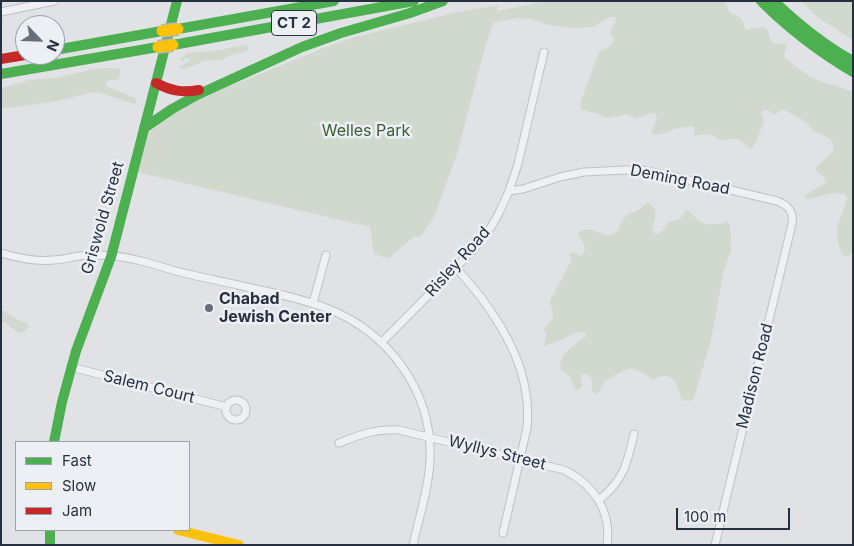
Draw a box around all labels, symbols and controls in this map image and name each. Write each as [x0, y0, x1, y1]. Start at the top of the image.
road number: CT 2 [272, 10, 316, 36]
north arrow [15, 15, 65, 65]
text: N [43, 38, 63, 54]
park label: Welles Park [322, 121, 410, 141]
street label: Griswold Street [78, 159, 128, 277]
street label: Deming Road [629, 161, 731, 199]
street label: Risley Road [422, 223, 494, 301]
place label: Chabad Jewish Center [219, 289, 331, 327]
marker: Chabad Jewish Center [203, 302, 215, 314]
street label: Madison Road [733, 321, 777, 431]
street label: Salem Court [101, 366, 197, 408]
street label: Wyllys Street [446, 432, 548, 474]
legend [15, 441, 190, 531]
text: Fast [62, 451, 92, 470]
text: Slow [62, 476, 96, 495]
scale bar [679, 498, 793, 530]
text: Jam [62, 501, 92, 520]
text: 100 m [684, 507, 726, 526]

